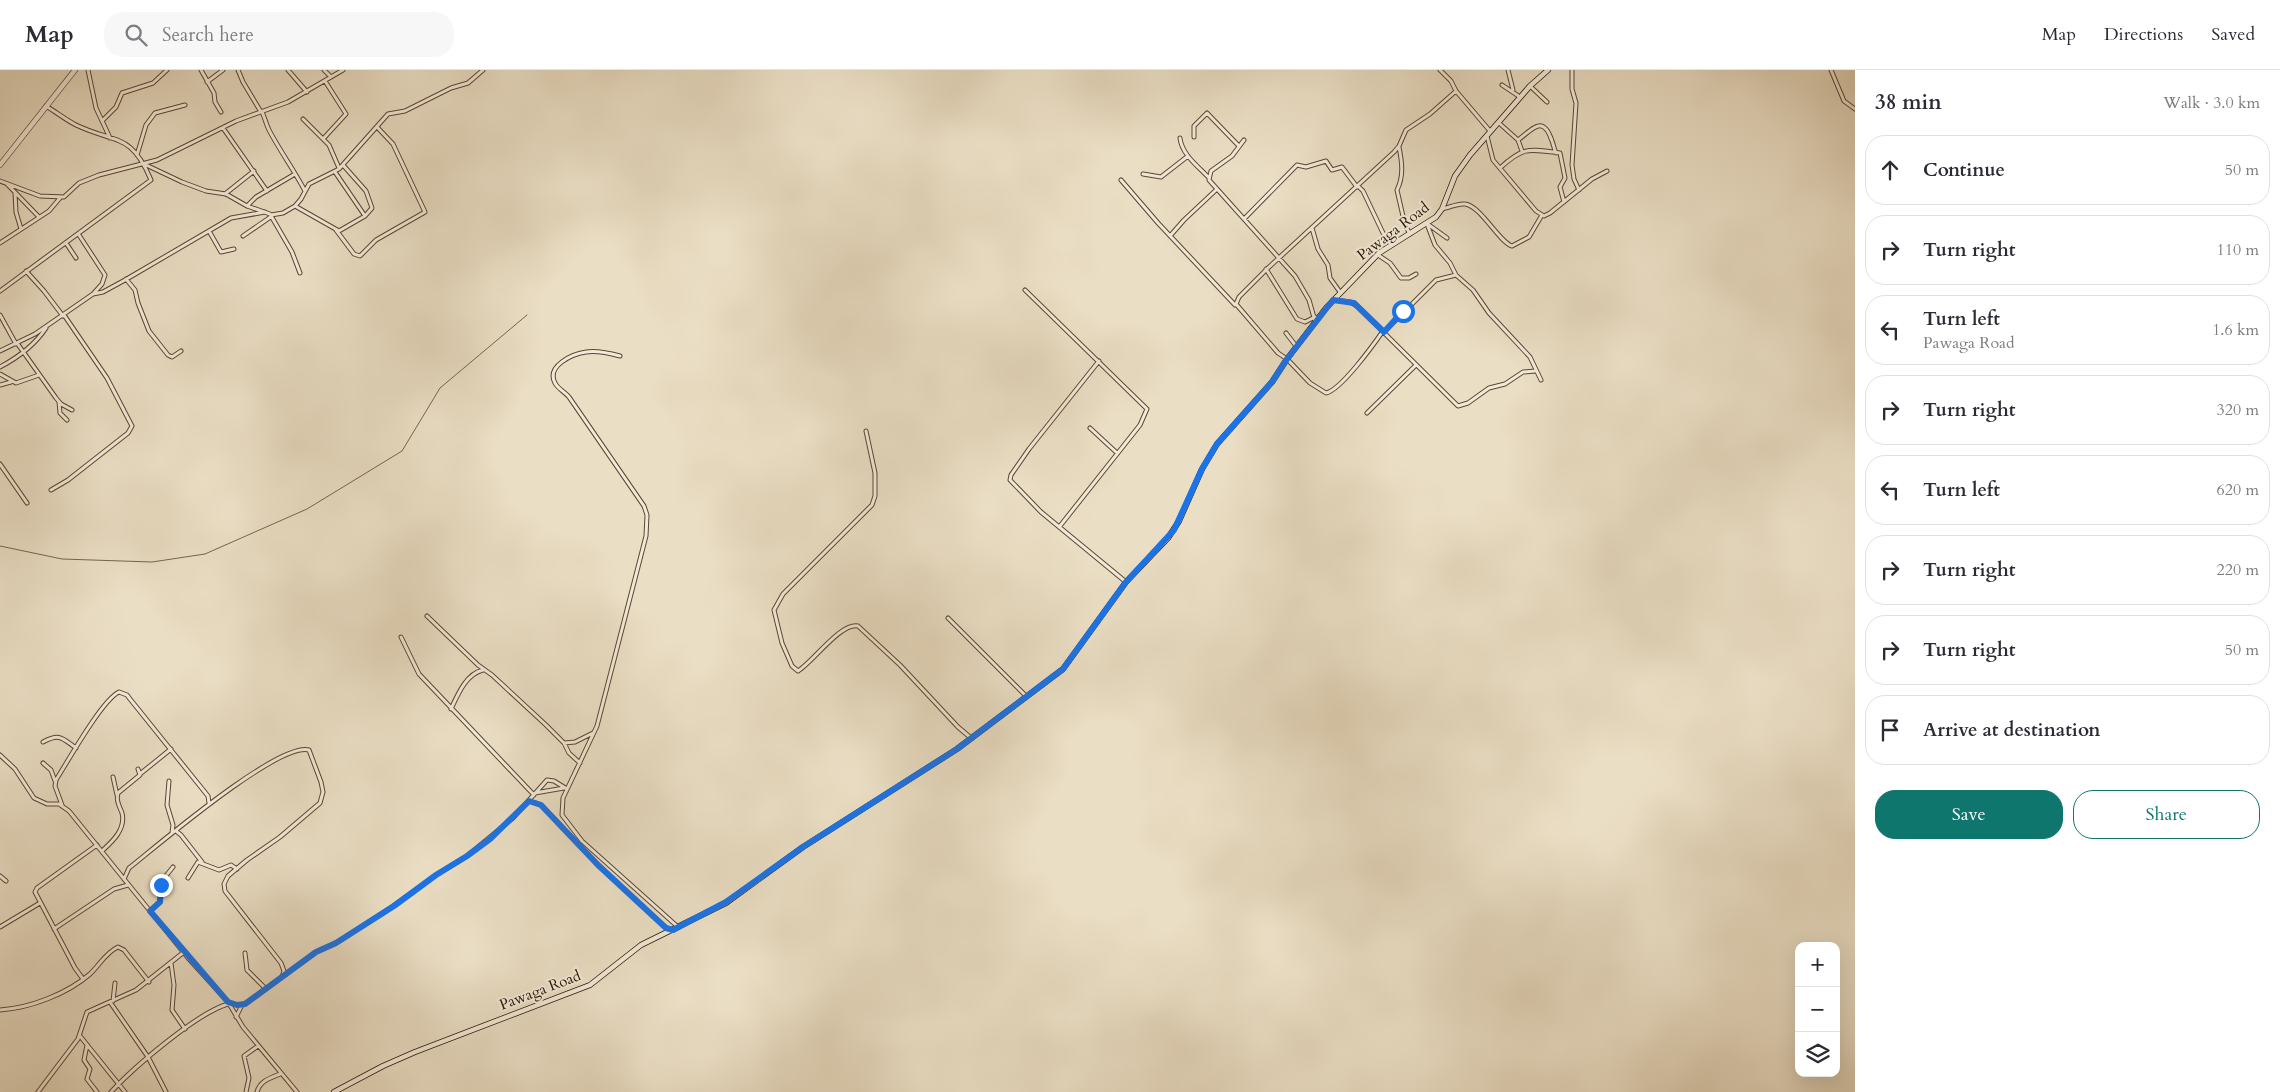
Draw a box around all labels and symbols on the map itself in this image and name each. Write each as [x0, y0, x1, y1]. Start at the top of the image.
street label: Pawaga Road [1353, 197, 1433, 265]
route start [1392, 300, 1415, 323]
route end [150, 874, 173, 897]
street label: Pawaga Road [496, 965, 584, 1015]

